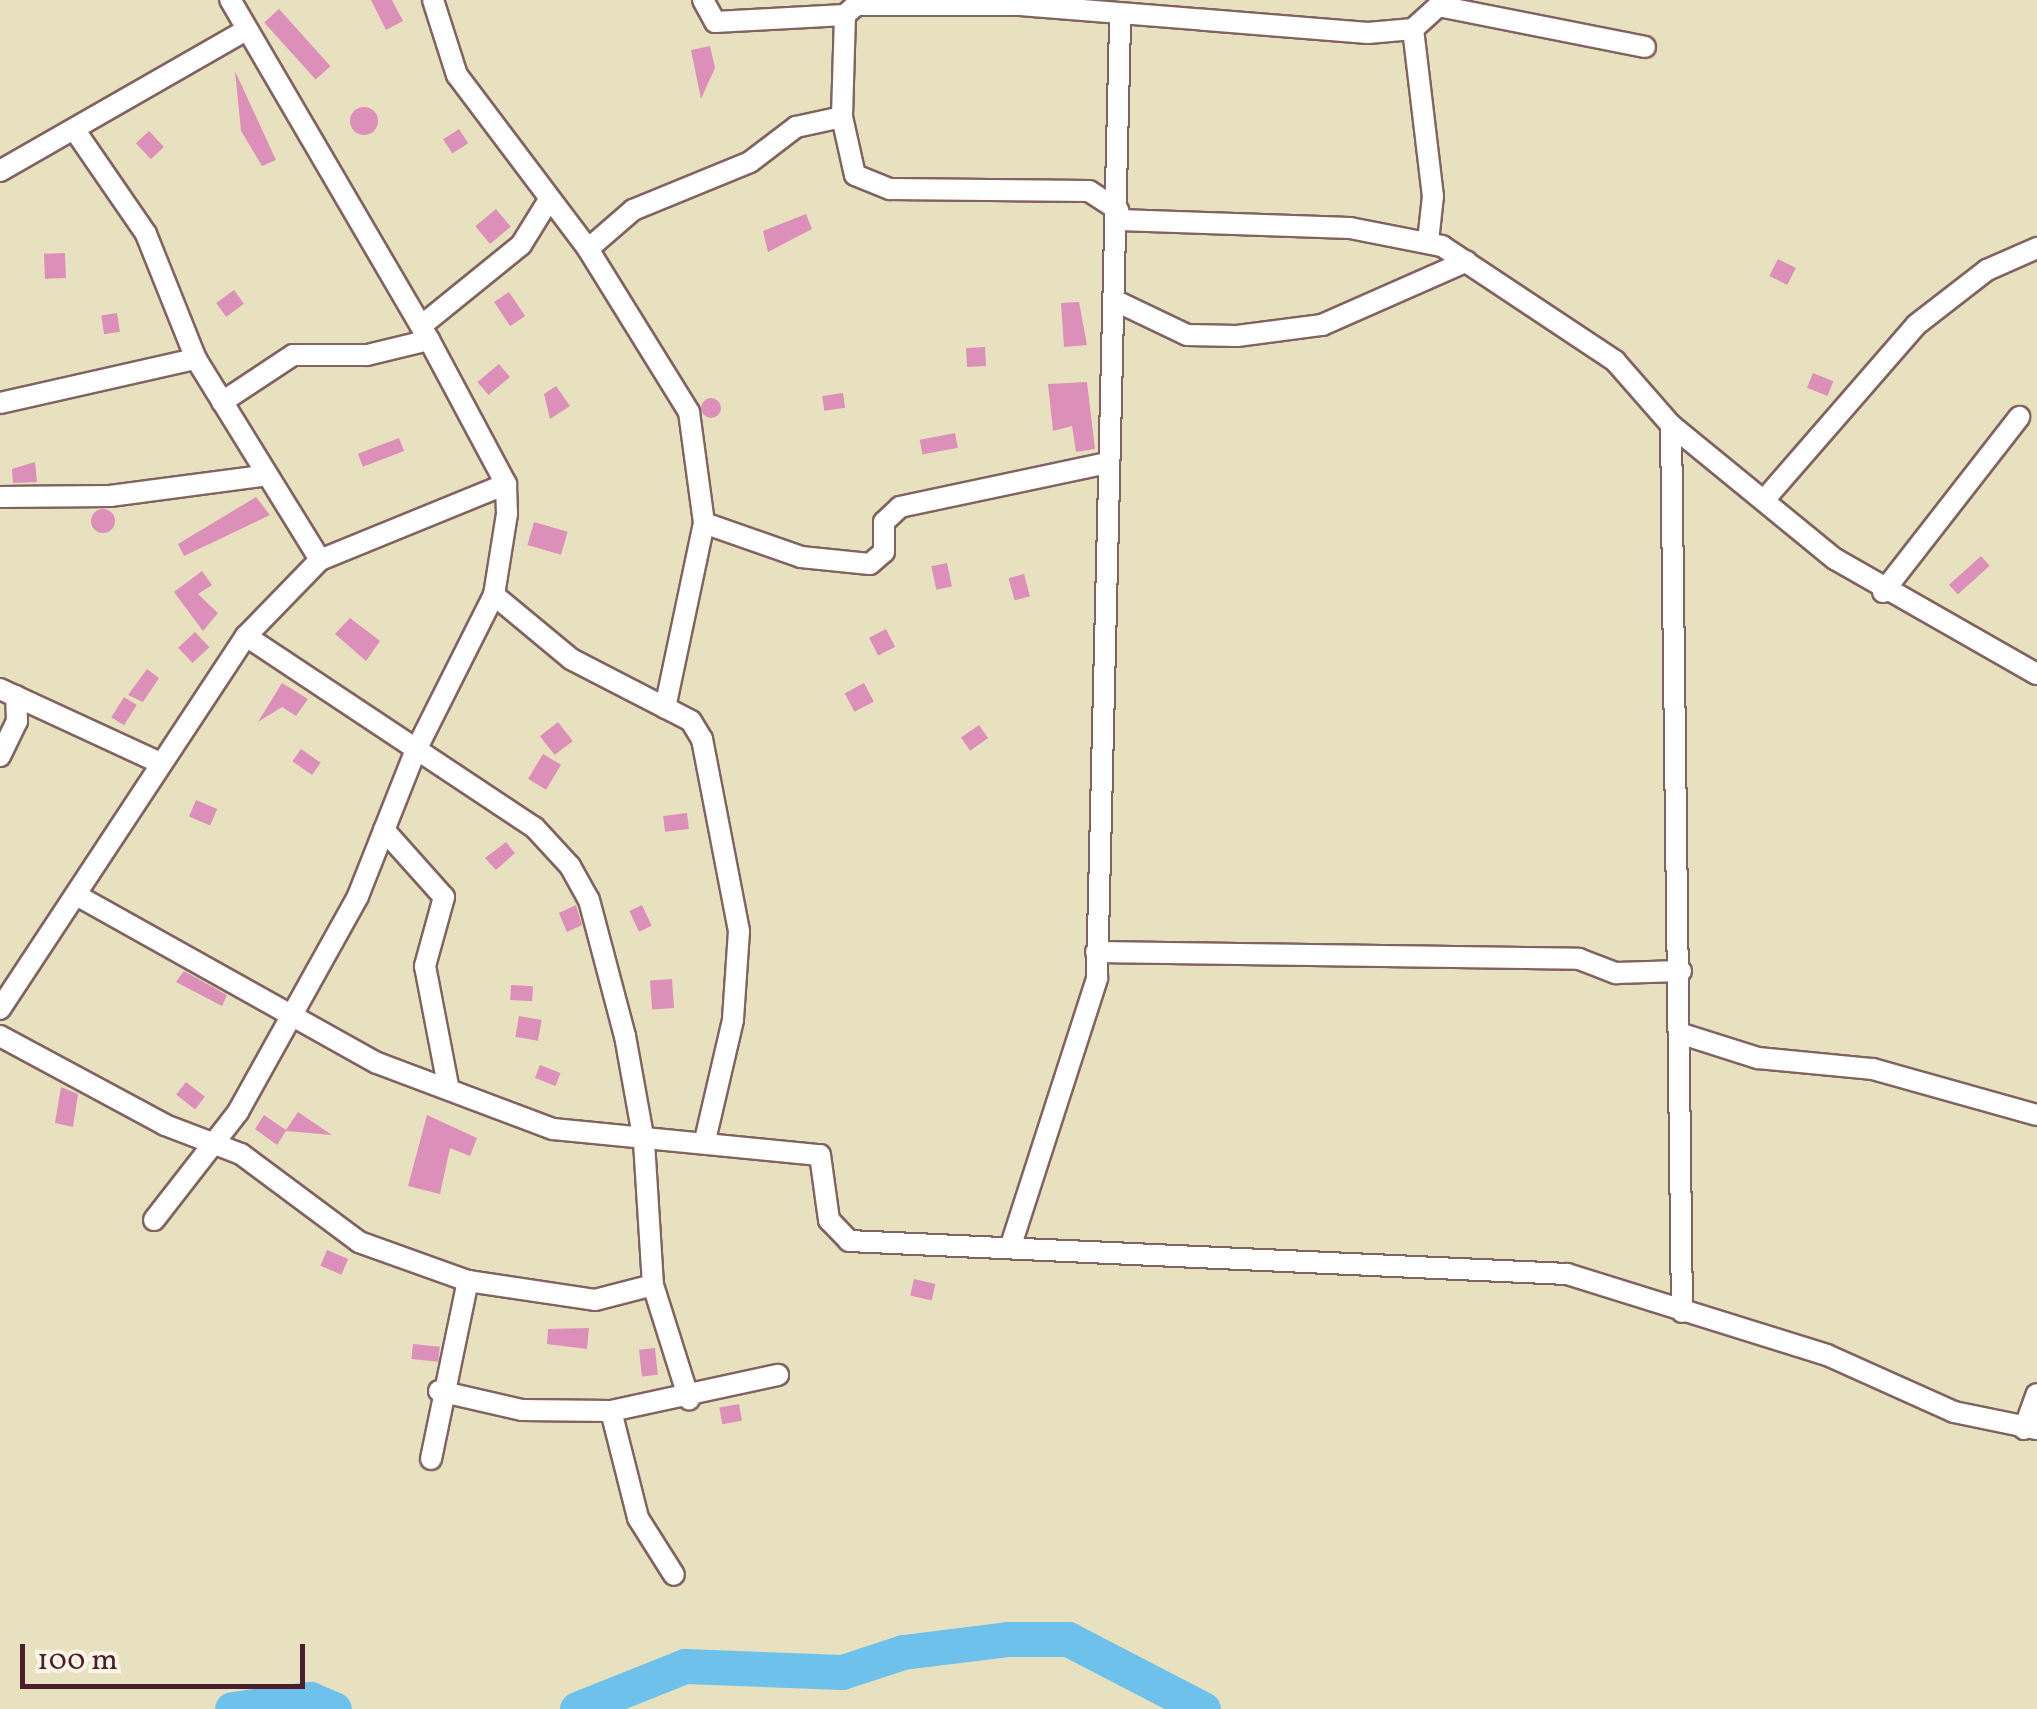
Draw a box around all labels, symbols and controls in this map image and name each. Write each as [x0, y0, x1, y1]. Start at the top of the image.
scale bar [25, 1624, 310, 1686]
text: 100 m [37, 1640, 118, 1682]

